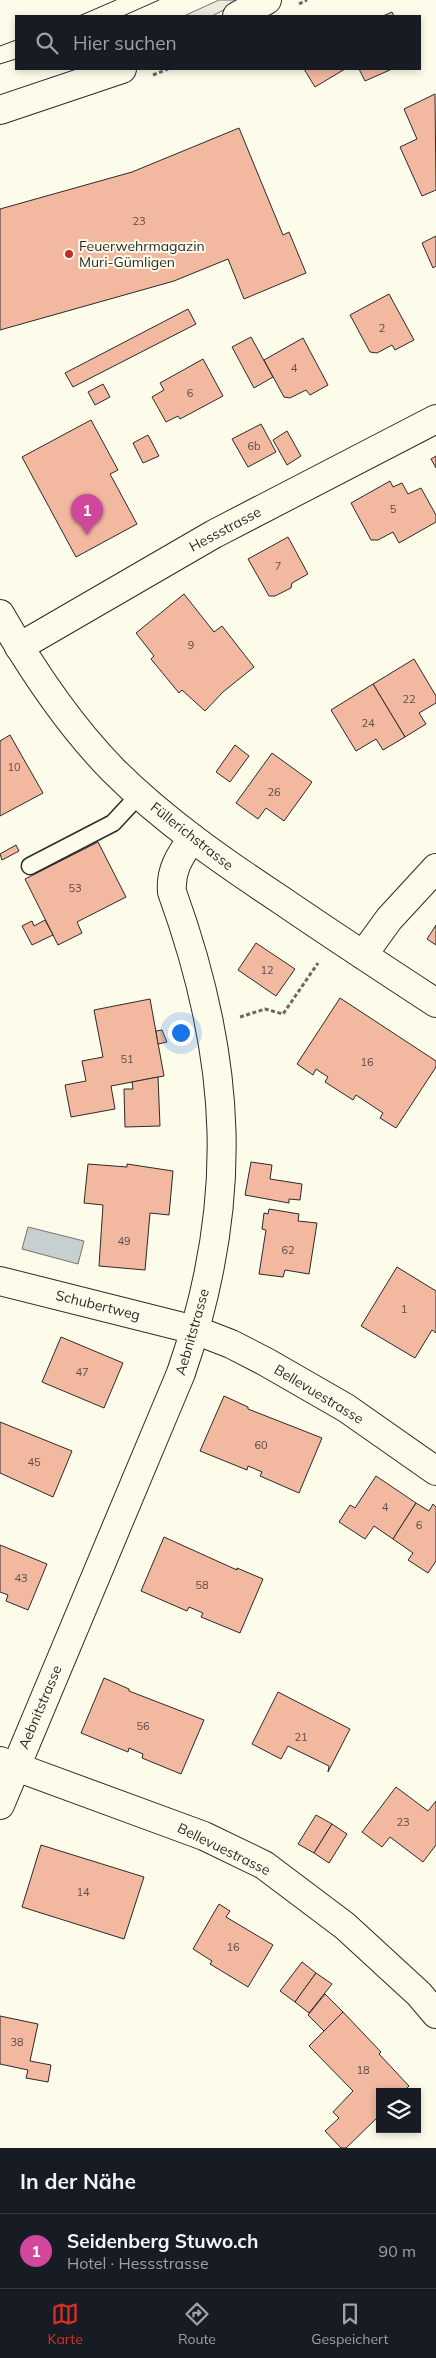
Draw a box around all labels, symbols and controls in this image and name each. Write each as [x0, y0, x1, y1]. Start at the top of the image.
search box [15, 15, 421, 70]
icon: search [33, 29, 61, 57]
text: Hier suchen [73, 31, 177, 55]
house number: 23 [132, 214, 146, 228]
place label: Feuerwehrmagazin Muri-Gümligen [79, 237, 205, 271]
marker: Feuerwehrmagazin Muri-Gümligen [63, 248, 75, 260]
house number: 2 [379, 321, 386, 335]
house number: 4 [291, 361, 298, 375]
house number: 6 [187, 386, 194, 400]
house number: 6b [247, 439, 261, 453]
pin: 1 [71, 494, 103, 535]
house number: 5 [390, 502, 397, 516]
street label: Hessstrasse [186, 503, 264, 555]
house number: 7 [275, 559, 281, 573]
house number: 9 [188, 638, 194, 652]
house number: 22 [402, 692, 416, 706]
house number: 24 [361, 716, 375, 730]
house number: 10 [7, 760, 21, 774]
house number: 26 [267, 785, 281, 799]
street label: Füllerichstrasse [147, 798, 237, 874]
house number: 53 [68, 881, 82, 895]
house number: 12 [260, 963, 274, 977]
your location [168, 1020, 194, 1046]
house number: 51 [120, 1052, 134, 1066]
house number: 16 [360, 1055, 374, 1069]
house number: 49 [117, 1234, 131, 1248]
house number: 62 [281, 1243, 295, 1257]
street label: Schubertweg [54, 1286, 142, 1324]
street label: Aebnitstrasse [171, 1287, 213, 1377]
house number: 1 [401, 1302, 407, 1316]
street label: Bellevuestrasse [271, 1360, 367, 1428]
house number: 47 [75, 1365, 89, 1379]
house number: 60 [254, 1438, 268, 1452]
house number: 45 [27, 1455, 41, 1469]
house number: 4 [382, 1500, 389, 1514]
house number: 6 [416, 1518, 423, 1532]
house number: 43 [14, 1571, 28, 1585]
house number: 58 [195, 1578, 209, 1592]
street label: Aebnitstrasse [14, 1662, 66, 1752]
house number: 56 [136, 1719, 150, 1733]
house number: 21 [294, 1730, 308, 1744]
house number: 23 [396, 1815, 410, 1829]
street label: Bellevuestrasse [175, 1819, 273, 1879]
house number: 14 [76, 1885, 90, 1899]
house number: 16 [226, 1940, 240, 1954]
house number: 38 [10, 2035, 24, 2049]
house number: 18 [356, 2063, 370, 2077]
map controls [376, 2088, 421, 2133]
button: layers [376, 2088, 421, 2133]
text: In der Nähe [20, 2168, 136, 2194]
text: Seidenberg Stuwo.ch [67, 2229, 258, 2253]
text: 1 [31, 2241, 41, 2261]
text: 90 m [379, 2241, 416, 2261]
text: Hotel · Hessstrasse [67, 2253, 209, 2273]
tab: Karte [48, 2300, 83, 2348]
tab: Route [178, 2300, 216, 2348]
tab: Gespeichert [311, 2300, 388, 2348]

